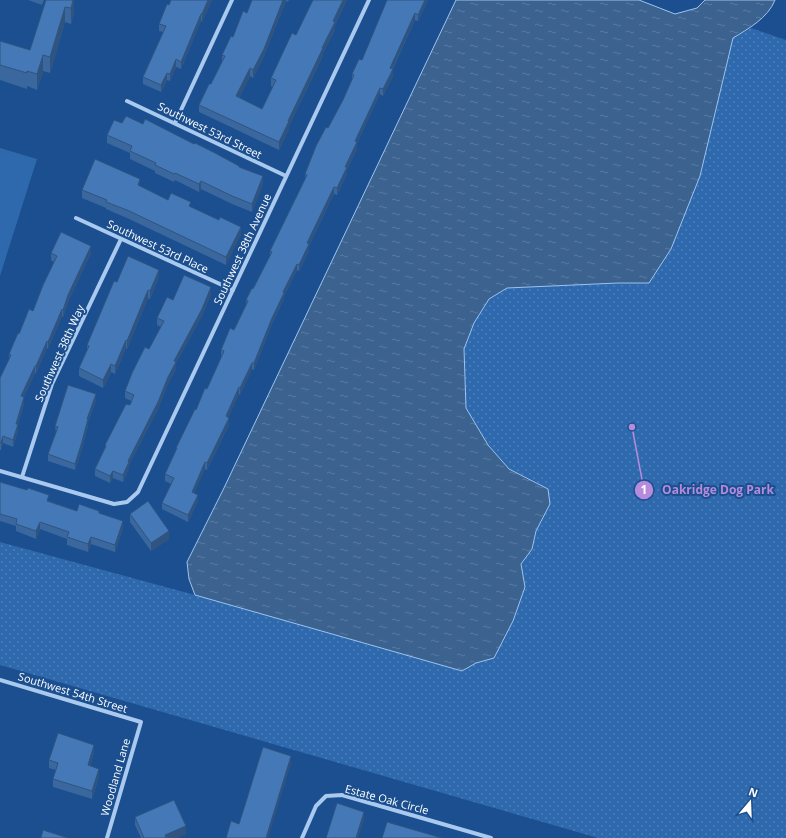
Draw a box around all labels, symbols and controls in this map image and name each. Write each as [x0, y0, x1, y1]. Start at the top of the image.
street label: Southwest 53rd Street [155, 98, 265, 162]
street label: Southwest 38th Avenue [210, 191, 274, 307]
street label: Southwest 53rd Place [105, 216, 211, 276]
street label: Southwest 38th Way [31, 302, 87, 404]
callout: Oakridge Dog Park [634, 478, 782, 502]
text: 1 [641, 481, 647, 498]
text: Oakridge Dog Park [662, 481, 774, 498]
street label: Southwest 54th Street [16, 668, 130, 716]
street label: Woodland Lane [97, 736, 133, 818]
street label: Estate Oak Circle [343, 781, 431, 817]
north arrow [730, 782, 770, 822]
text: N [747, 784, 760, 801]

